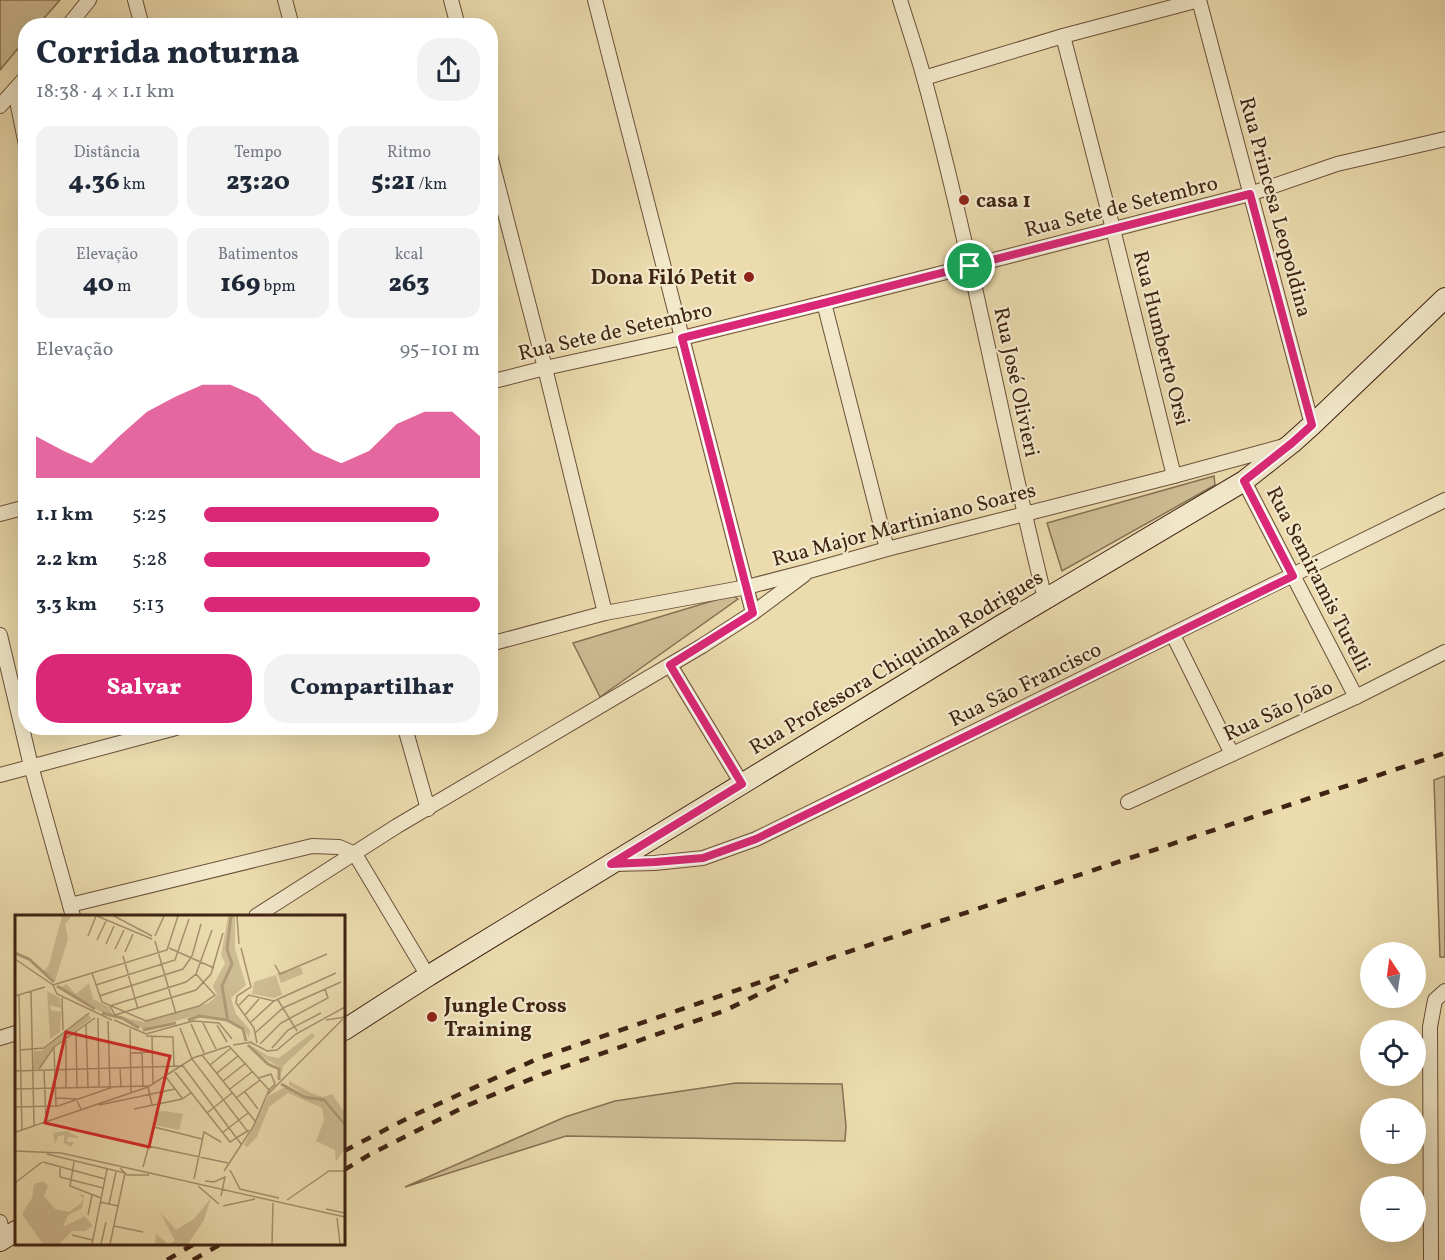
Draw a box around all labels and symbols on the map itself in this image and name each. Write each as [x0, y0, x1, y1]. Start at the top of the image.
street label: Rua Princesa Leopoldina [1231, 94, 1318, 321]
street label: Rua Sete de Setembro [1022, 169, 1221, 246]
place label: casa 1 [976, 187, 1031, 216]
marker: casa 1 [957, 193, 971, 207]
pin [944, 240, 995, 291]
street label: Rua Humberto Orsi [1125, 248, 1196, 429]
place label: Dona Filó Petit [591, 264, 737, 293]
marker: Dona Filó Petit [742, 270, 756, 284]
street label: Rua Sete de Setembro [515, 296, 715, 369]
street label: Rua José Olivieri [985, 305, 1046, 460]
street label: Rua Major Martiniano Soares [769, 476, 1039, 575]
street label: Rua Semiramis Turelli [1258, 482, 1377, 677]
street label: Rua Professora Chiquinha Rodrigues [744, 564, 1049, 763]
street label: Rua São Francisco [944, 636, 1107, 735]
street label: Rua São João [1219, 673, 1338, 749]
inset map [15, 915, 345, 1245]
north arrow [1360, 942, 1426, 1008]
place label: Jungle Cross Training [443, 992, 567, 1045]
marker: Jungle Cross Training [425, 1010, 439, 1024]

